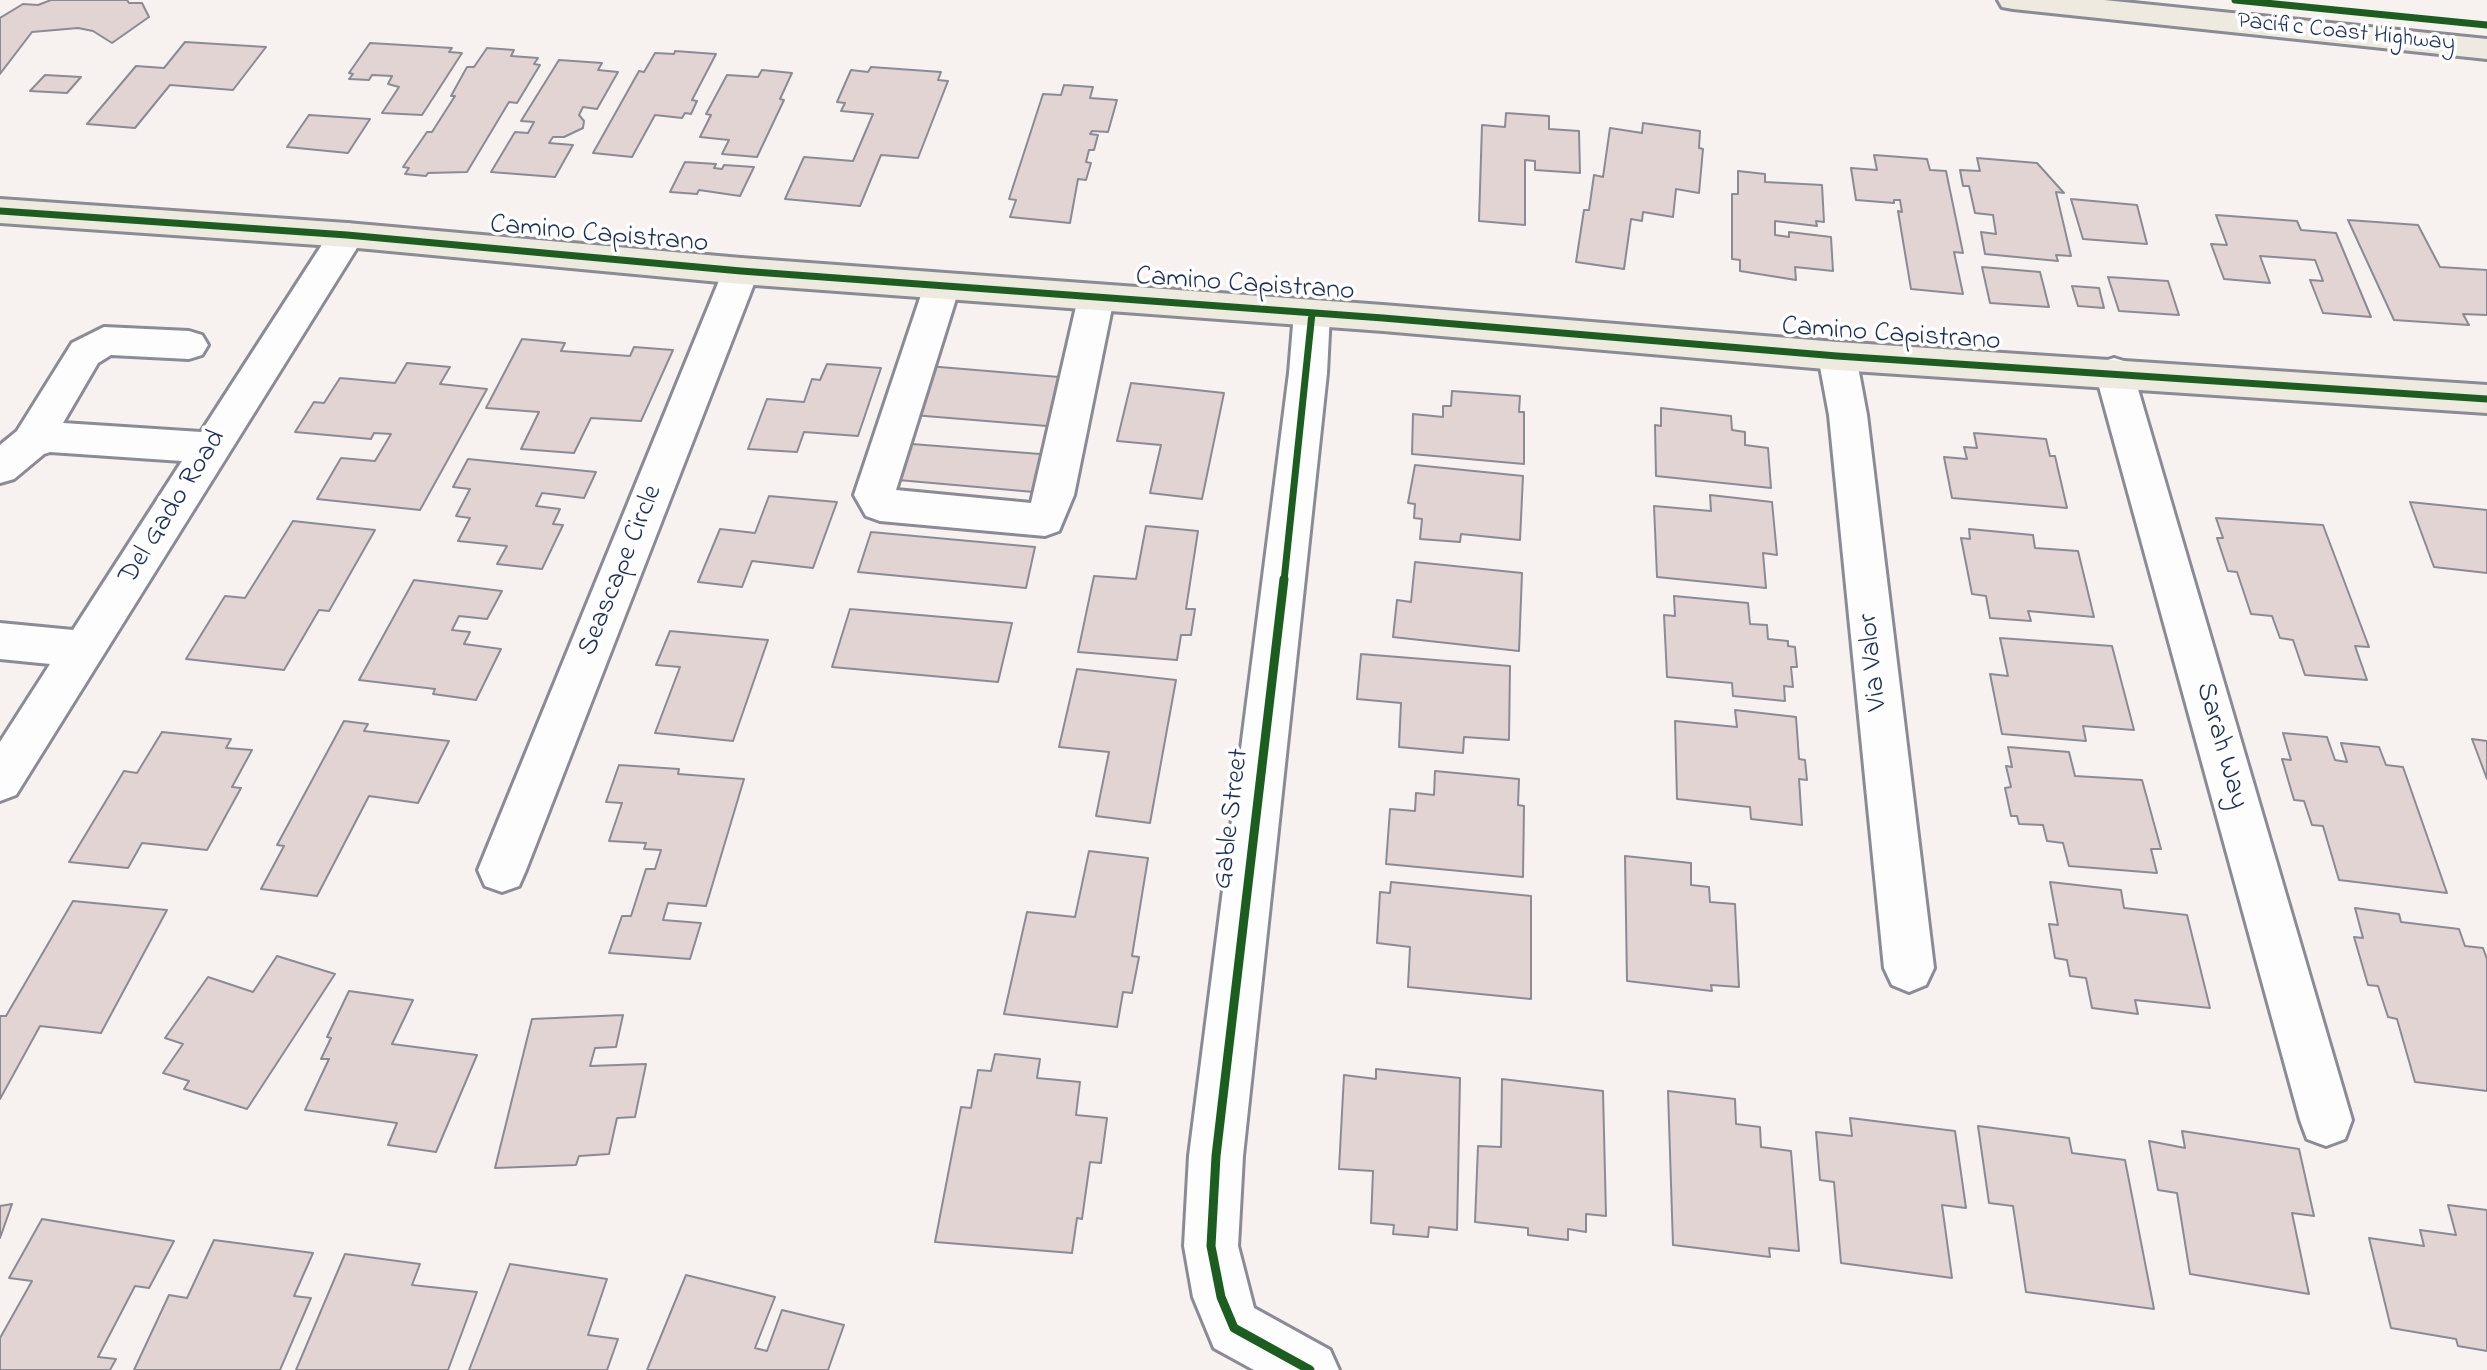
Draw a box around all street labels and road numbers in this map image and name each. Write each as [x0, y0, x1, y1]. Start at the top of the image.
street label: Pacific Coast Highway [2236, 8, 2456, 60]
street label: Camino Capistrano [488, 210, 710, 262]
street label: Camino Capistrano [1134, 262, 1356, 310]
street label: Camino Capistrano [1780, 312, 2002, 360]
street label: Del Gado Road [113, 425, 235, 591]
street label: Seascape Circle [573, 481, 671, 661]
street label: Via Valor [1853, 612, 1897, 712]
street label: Sarah Way [2186, 679, 2254, 813]
street label: Gable Street [1208, 747, 1258, 891]

